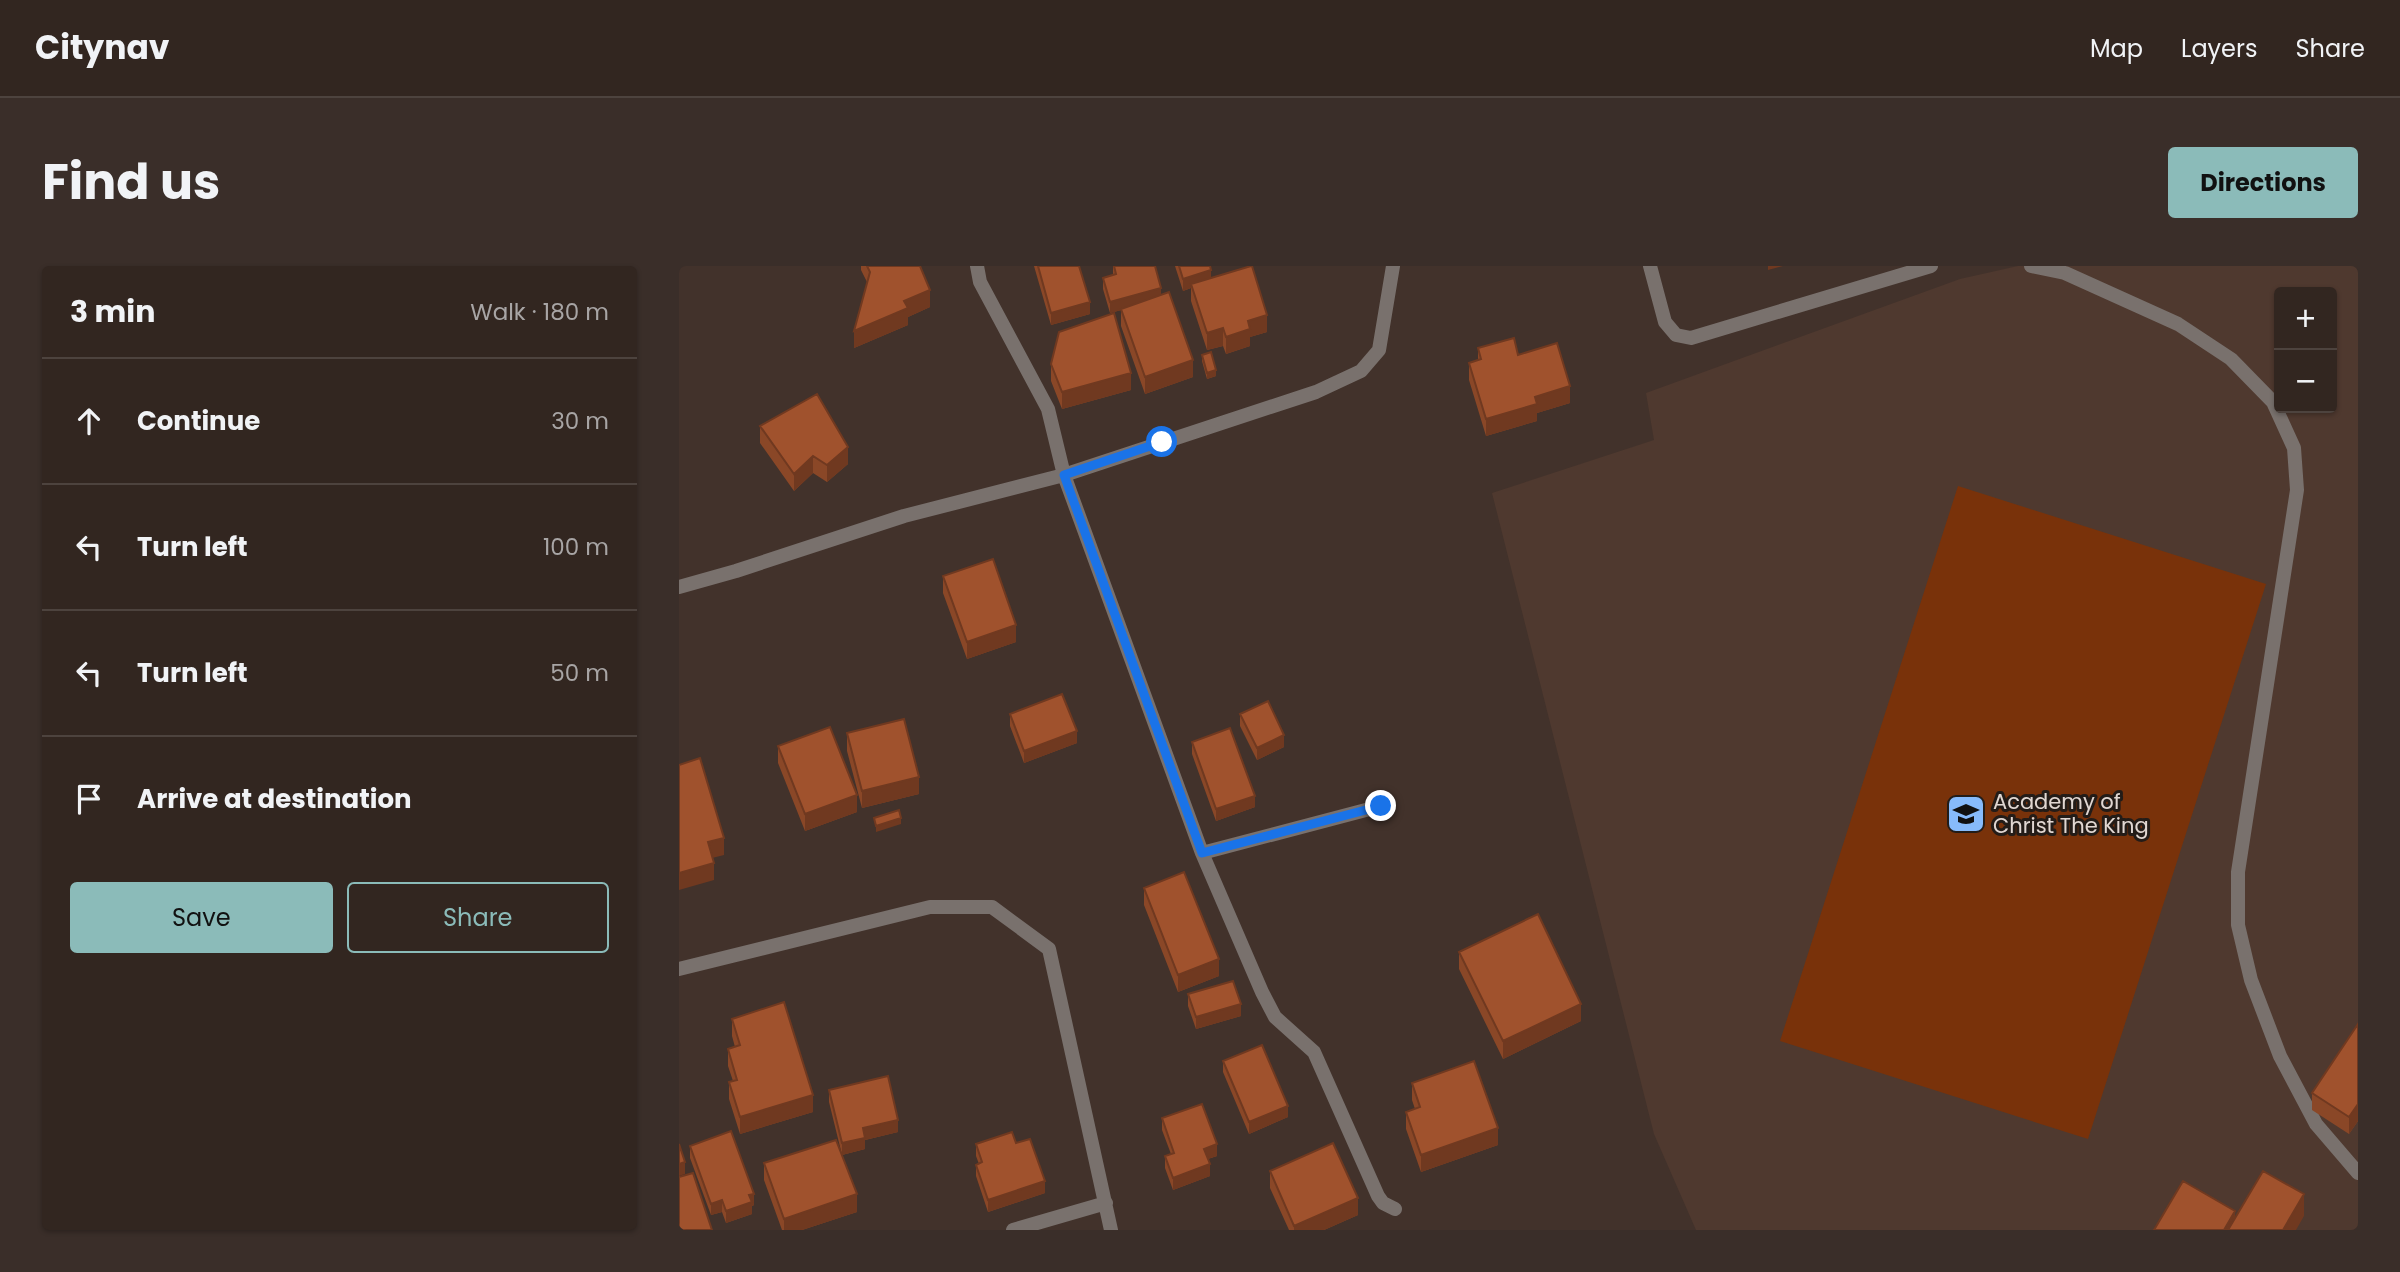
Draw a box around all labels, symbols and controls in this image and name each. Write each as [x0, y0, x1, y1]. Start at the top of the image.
text: Citynav [35, 24, 169, 71]
text: Map [2090, 32, 2143, 65]
text: Layers [2181, 32, 2257, 65]
text: Share [2295, 32, 2365, 65]
button: Directions [2168, 147, 2358, 218]
text: Find us [42, 148, 220, 216]
map controls [2274, 287, 2337, 413]
button: + [2274, 287, 2337, 350]
text: 3 min [70, 290, 155, 333]
text: Walk · 180 m [470, 296, 609, 328]
button: − [2274, 350, 2337, 413]
icon: ahead [70, 402, 108, 440]
text: Continue [137, 403, 260, 439]
text: 30 m [551, 405, 609, 437]
route start [1146, 426, 1177, 457]
icon: left [70, 528, 108, 566]
text: Turn left [137, 529, 248, 565]
text: 100 m [543, 531, 609, 563]
icon: left [70, 654, 108, 692]
text: Turn left [137, 655, 248, 691]
text: 50 m [550, 657, 609, 689]
icon: arrive [70, 780, 108, 818]
text: Arrive at destination [137, 781, 412, 817]
place label: Academy of Christ The King [1993, 787, 2149, 840]
route end [1365, 790, 1396, 821]
school or university icon: Academy of Christ The King [1945, 793, 1987, 835]
button: Save [70, 882, 333, 953]
button: Share [347, 882, 609, 953]

